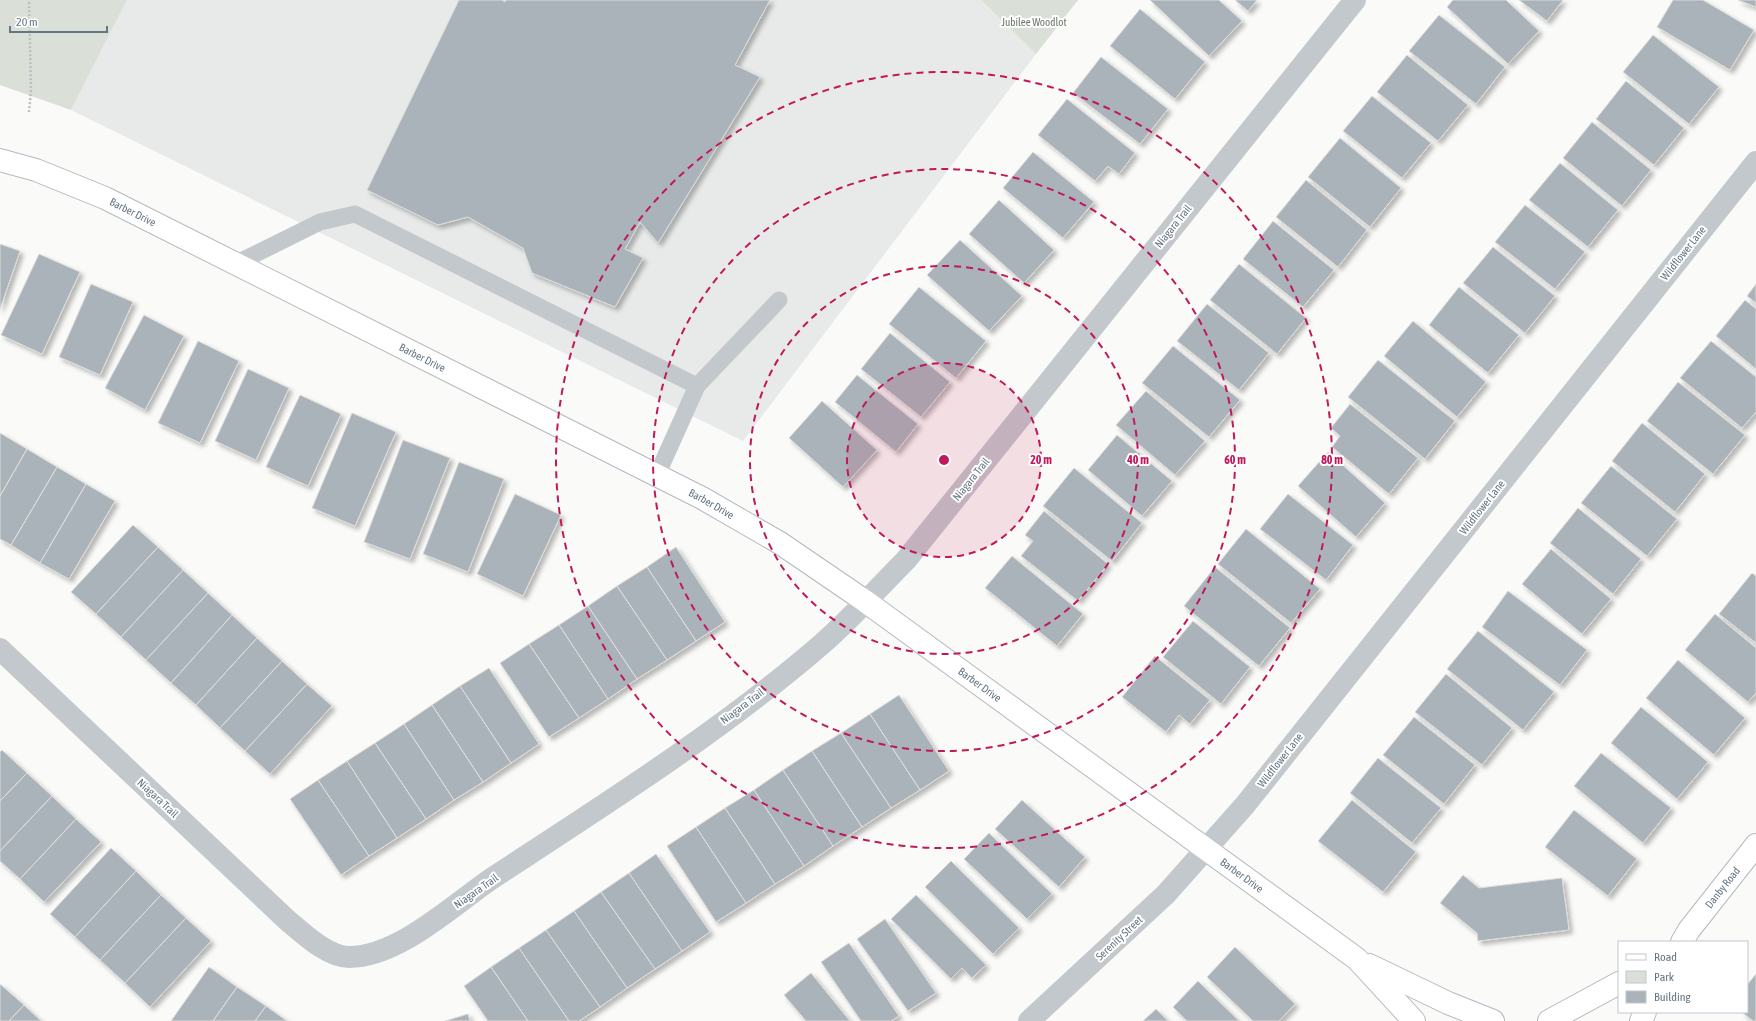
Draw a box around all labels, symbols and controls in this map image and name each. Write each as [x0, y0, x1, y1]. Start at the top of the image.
scale bar [10, 8, 107, 34]
text: 20 m [16, 15, 38, 29]
park label: Jubilee Woodlot [1001, 16, 1067, 28]
street label: Barber Drive [108, 195, 158, 229]
street label: Niagara Trail [1152, 202, 1194, 250]
street label: Wildflower Lane [1658, 224, 1708, 282]
street label: Barber Drive [397, 341, 447, 374]
centre of rings [937, 453, 951, 467]
text: 20 m [1030, 453, 1052, 467]
text: 40 m [1126, 453, 1149, 467]
text: 60 m [1224, 453, 1246, 467]
text: 80 m [1321, 453, 1343, 467]
street label: Niagara Trail [950, 455, 992, 503]
street label: Wildflower Lane [1457, 478, 1507, 536]
street label: Barber Drive [687, 486, 736, 521]
street label: Barber Drive [956, 665, 1004, 704]
street label: Niagara Trail [718, 686, 766, 726]
street label: Wildflower Lane [1255, 731, 1305, 789]
street label: Niagara Trail [135, 776, 181, 820]
street label: Barber Drive [1218, 856, 1266, 895]
street label: Danby Road [1703, 865, 1742, 910]
street label: Niagara Trail [452, 871, 500, 911]
street label: Serenity Street [1093, 913, 1145, 963]
legend [1618, 941, 1748, 1013]
text: Road [1654, 950, 1677, 964]
text: Park [1654, 970, 1675, 984]
text: Building [1654, 990, 1692, 1004]

